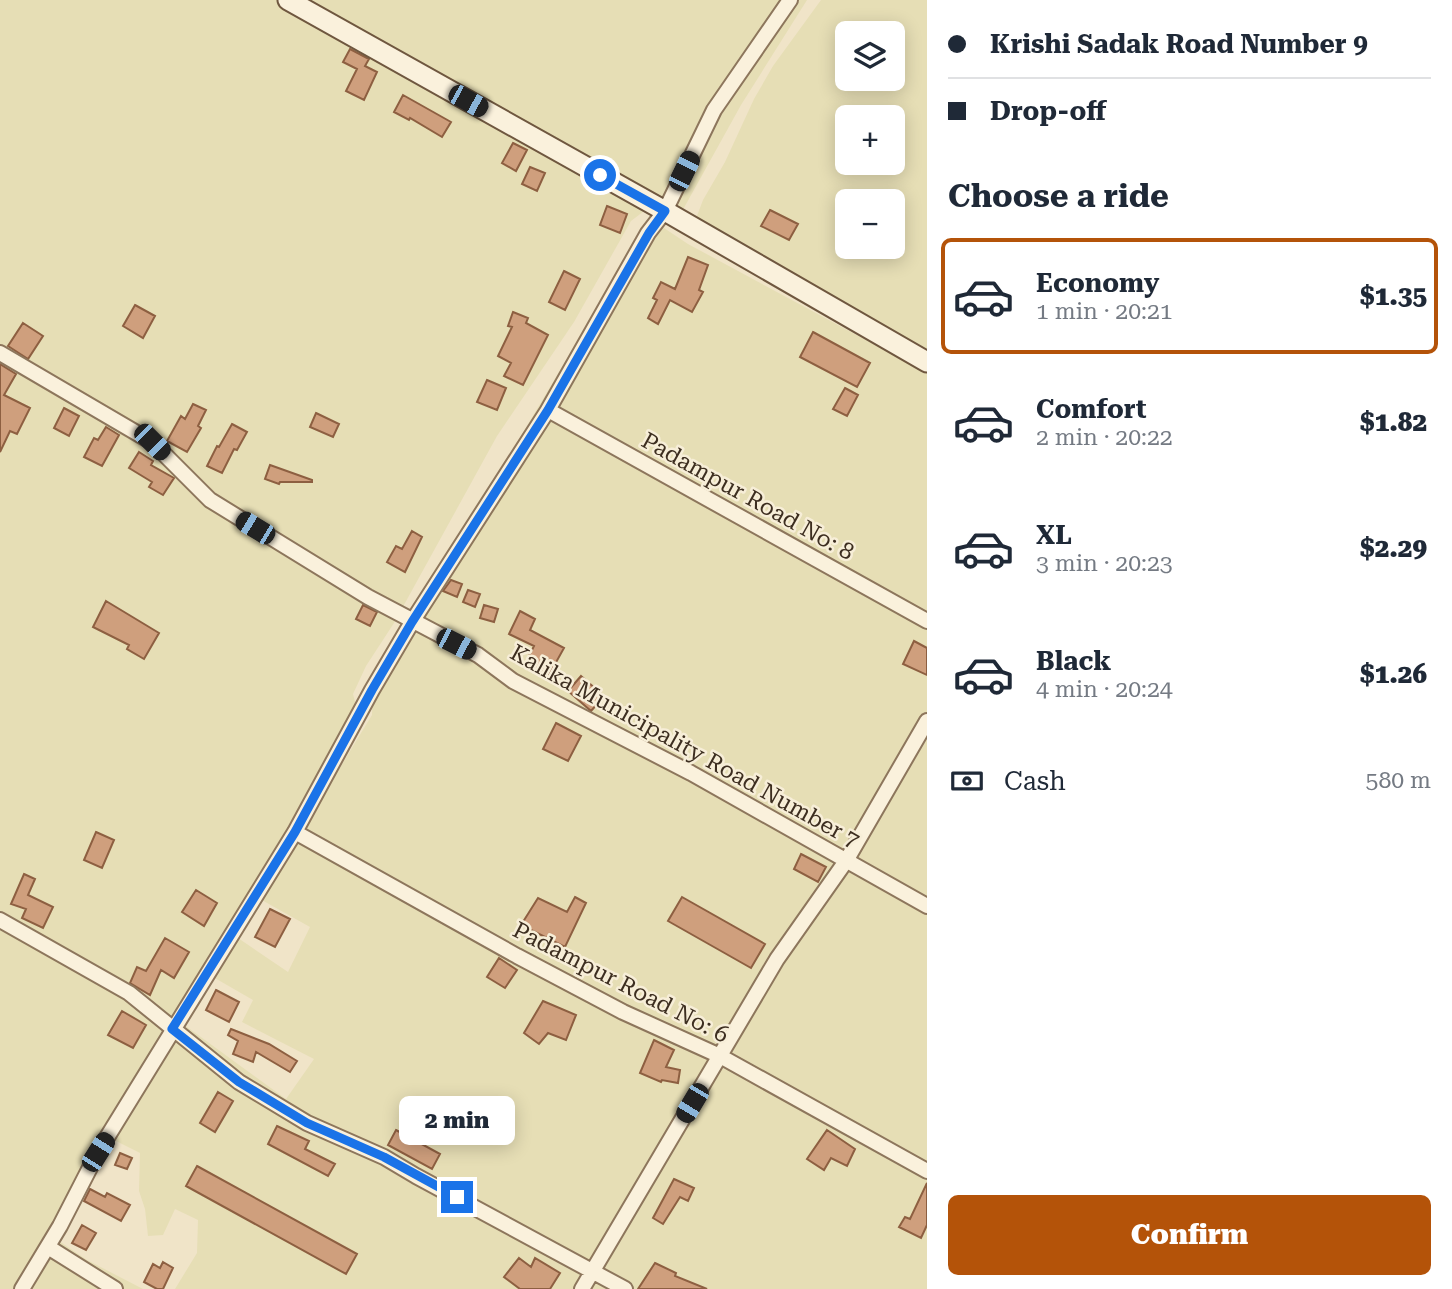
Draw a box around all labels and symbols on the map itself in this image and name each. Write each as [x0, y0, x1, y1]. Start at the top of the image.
car [445, 82, 492, 120]
car [666, 148, 703, 194]
route start [584, 159, 616, 191]
car [130, 420, 175, 464]
street label: Padampur Road No: 8 [637, 427, 859, 566]
car [232, 508, 279, 548]
car [433, 625, 480, 663]
street label: Kalika Municipality Road Number 7 [506, 639, 864, 854]
street label: Padampur Road No: 6 [508, 916, 733, 1049]
car [673, 1080, 712, 1126]
callout: 2 min [399, 1096, 515, 1144]
car [78, 1129, 119, 1175]
route end [441, 1181, 473, 1213]

